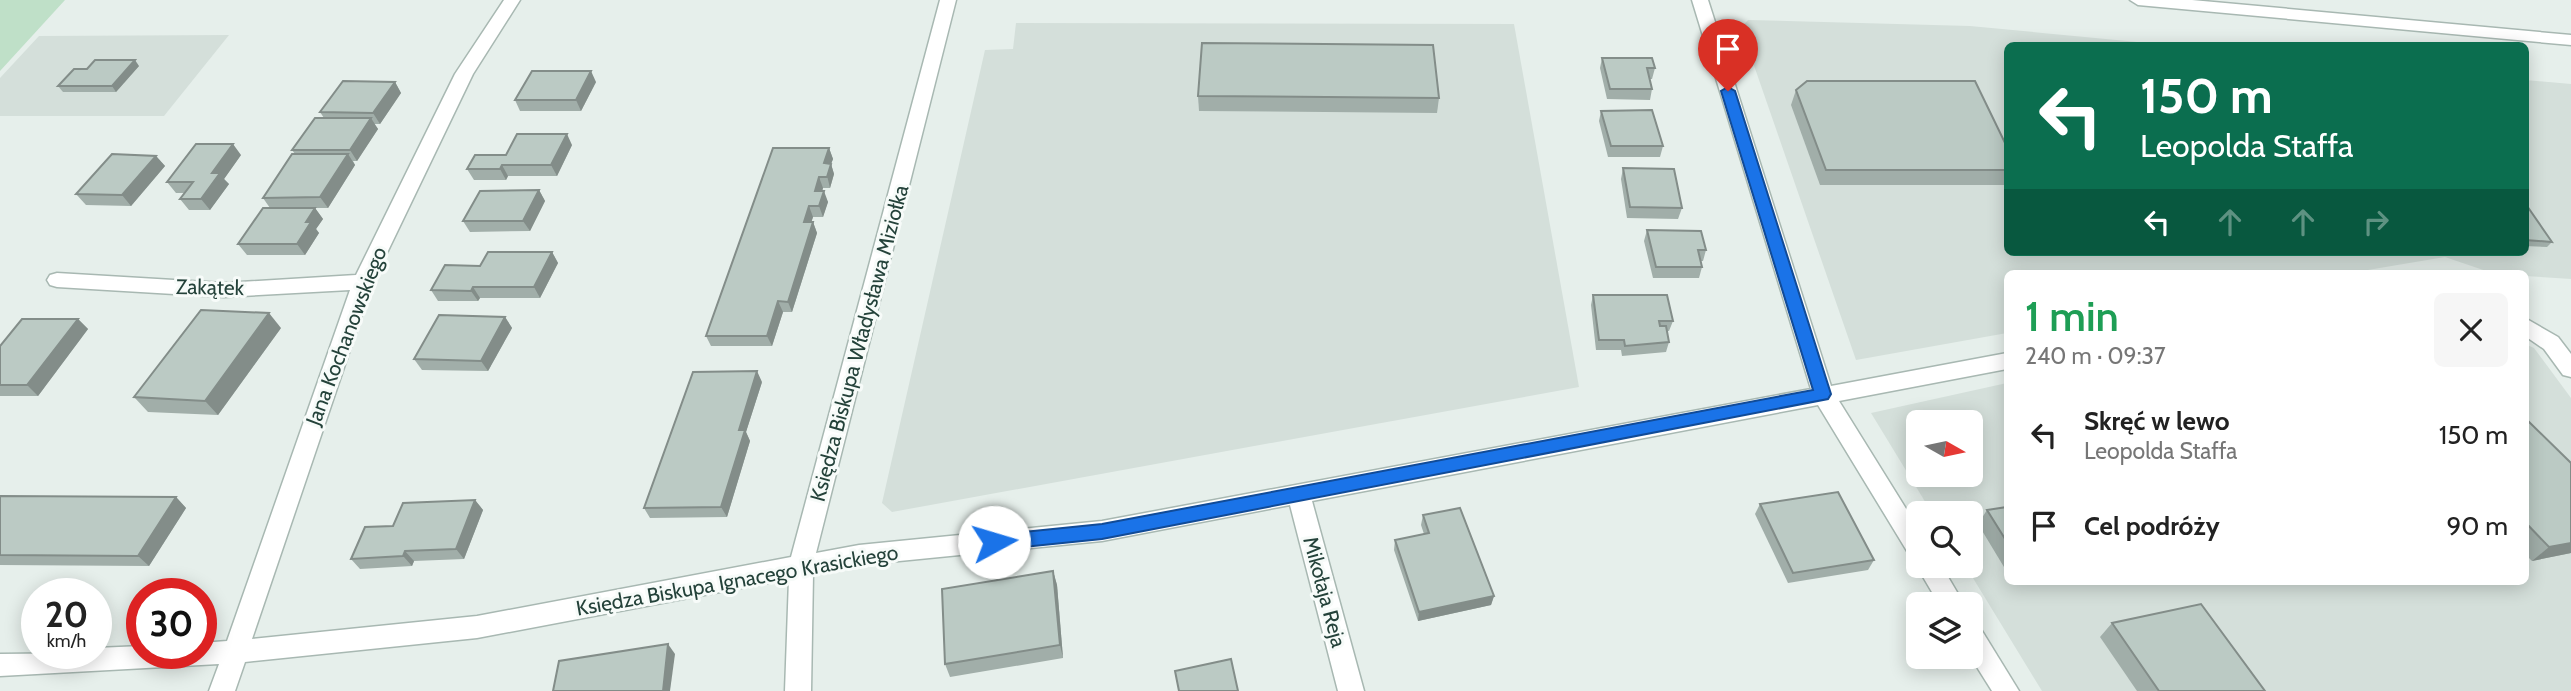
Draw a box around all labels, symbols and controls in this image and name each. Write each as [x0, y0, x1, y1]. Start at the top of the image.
pin [1698, 19, 1758, 91]
icon: arrive [1709, 30, 1747, 68]
text: 150 m [2140, 66, 2273, 125]
icon: left [2025, 70, 2116, 161]
text: Leopolda Staffa [2140, 126, 2353, 165]
street label: Księdza Biskupa Władysława Miziołka [805, 182, 913, 504]
icon: left [2138, 203, 2176, 241]
icon: ahead [2211, 203, 2249, 241]
icon: ahead [2284, 203, 2322, 241]
icon: right [2357, 203, 2395, 241]
street label: Jana Kochanowskiego [300, 243, 392, 430]
street label: Zakątek [176, 274, 245, 300]
text: 1 min [2025, 290, 2119, 342]
button: close [2434, 293, 2508, 367]
text: 240 m · 09:37 [2025, 342, 2165, 370]
text: Skręć w lewo [2084, 405, 2230, 437]
north arrow [1906, 410, 1983, 486]
map controls [1906, 410, 1983, 669]
icon: left [2025, 416, 2063, 454]
text: 150 m [2439, 419, 2508, 451]
text: Leopolda Staffa [2084, 437, 2237, 465]
button: search [1906, 501, 1983, 578]
position arrow [957, 505, 1031, 579]
icon: arrive [2025, 507, 2063, 545]
text: Cel podróży [2084, 510, 2220, 542]
text: 90 m [2446, 510, 2508, 542]
street label: Mikołaja Reja [1297, 534, 1352, 650]
street label: Księdza Biskupa Ignacego Krasickiego [574, 539, 900, 621]
speed limit sign: 30 [126, 578, 217, 669]
button: layers [1906, 592, 1983, 669]
text: 20 [45, 593, 88, 636]
text: km/h [47, 630, 86, 652]

